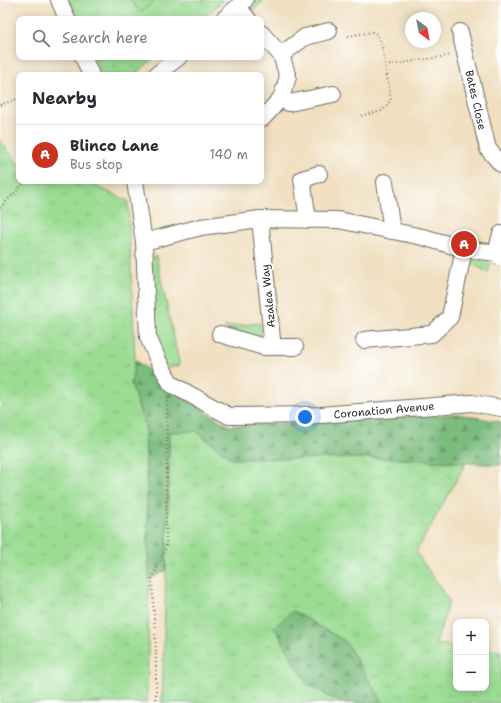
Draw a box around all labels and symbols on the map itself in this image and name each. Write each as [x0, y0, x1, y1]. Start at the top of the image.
north arrow [405, 12, 441, 48]
street label: Bates Close [461, 69, 490, 131]
pin: A [451, 229, 477, 259]
street label: Azalea Way [258, 263, 279, 328]
street label: Coronation Avenue [333, 399, 435, 422]
your location [295, 407, 315, 427]

